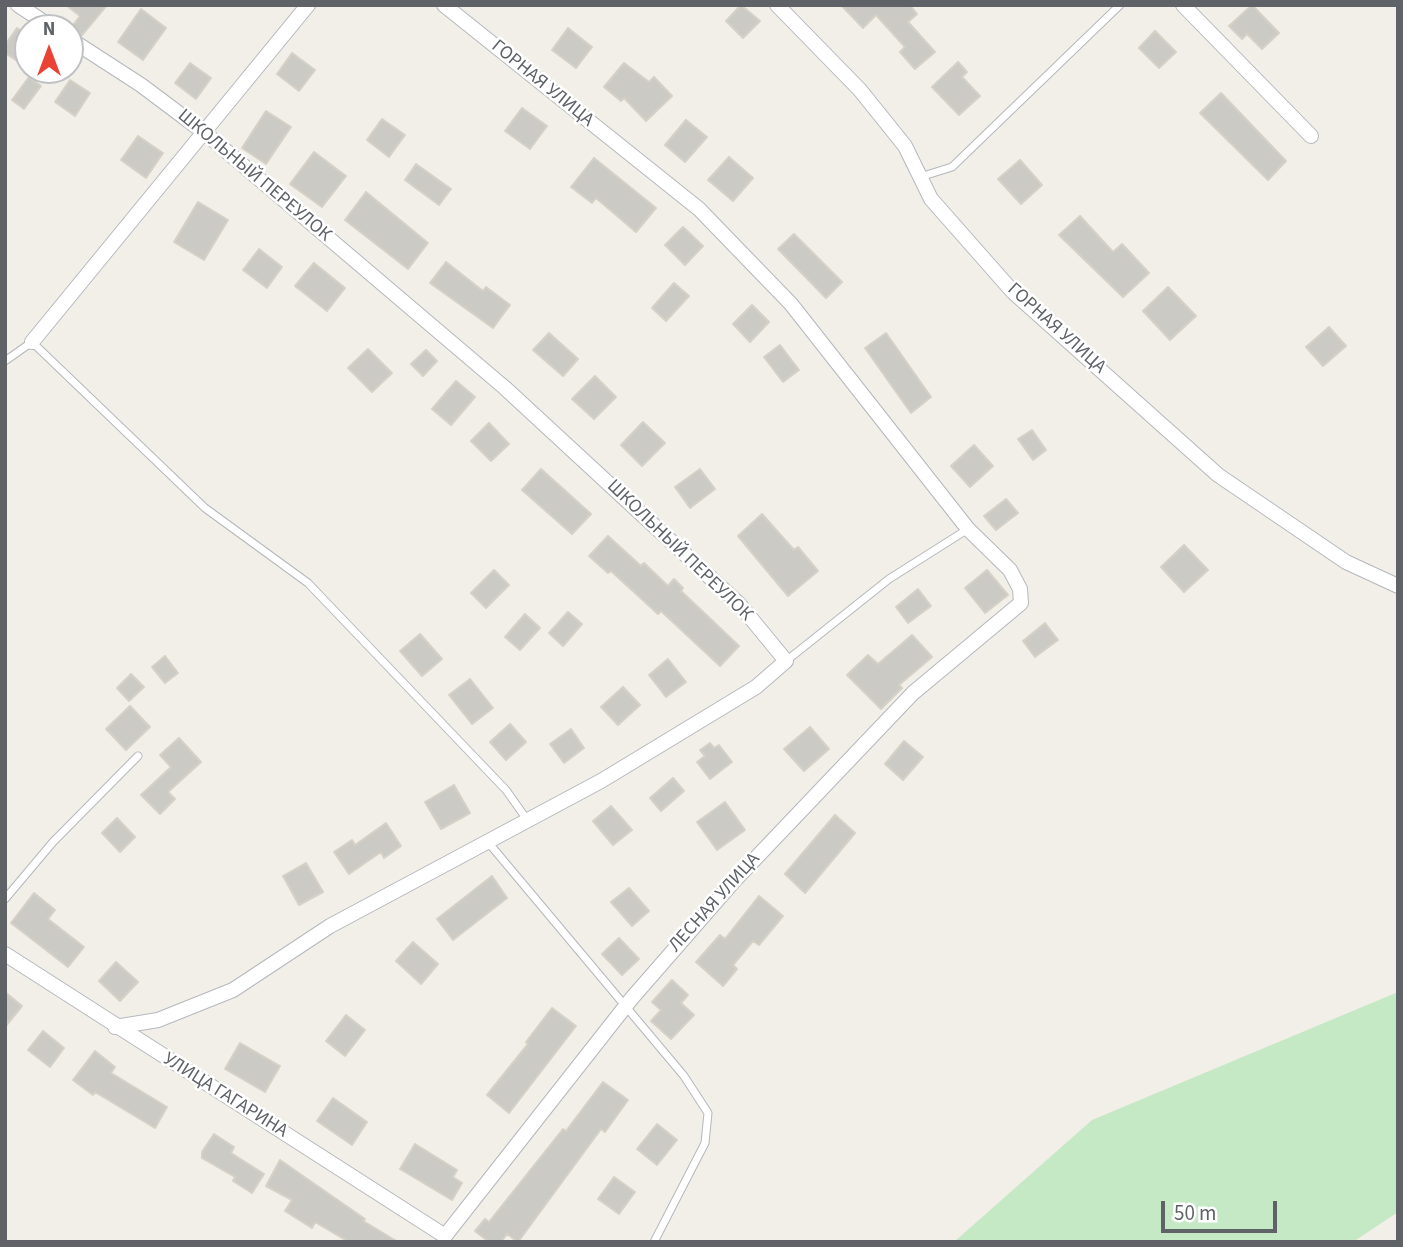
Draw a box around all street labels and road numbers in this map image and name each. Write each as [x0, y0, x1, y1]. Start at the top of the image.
street label: ГОРНАЯ УЛИЦА [486, 36, 598, 132]
street label: ШКОЛЬНЫЙ ПЕРЕУЛОК [172, 105, 336, 247]
street label: ГОРНАЯ УЛИЦА [1002, 279, 1110, 379]
street label: ШКОЛЬНЫЙ ПЕРЕУЛОК [601, 476, 757, 626]
street label: ЛЕСНАЯ УЛИЦА [664, 849, 766, 957]
street label: УЛИЦА ГАГАРИНА [158, 1049, 292, 1143]

